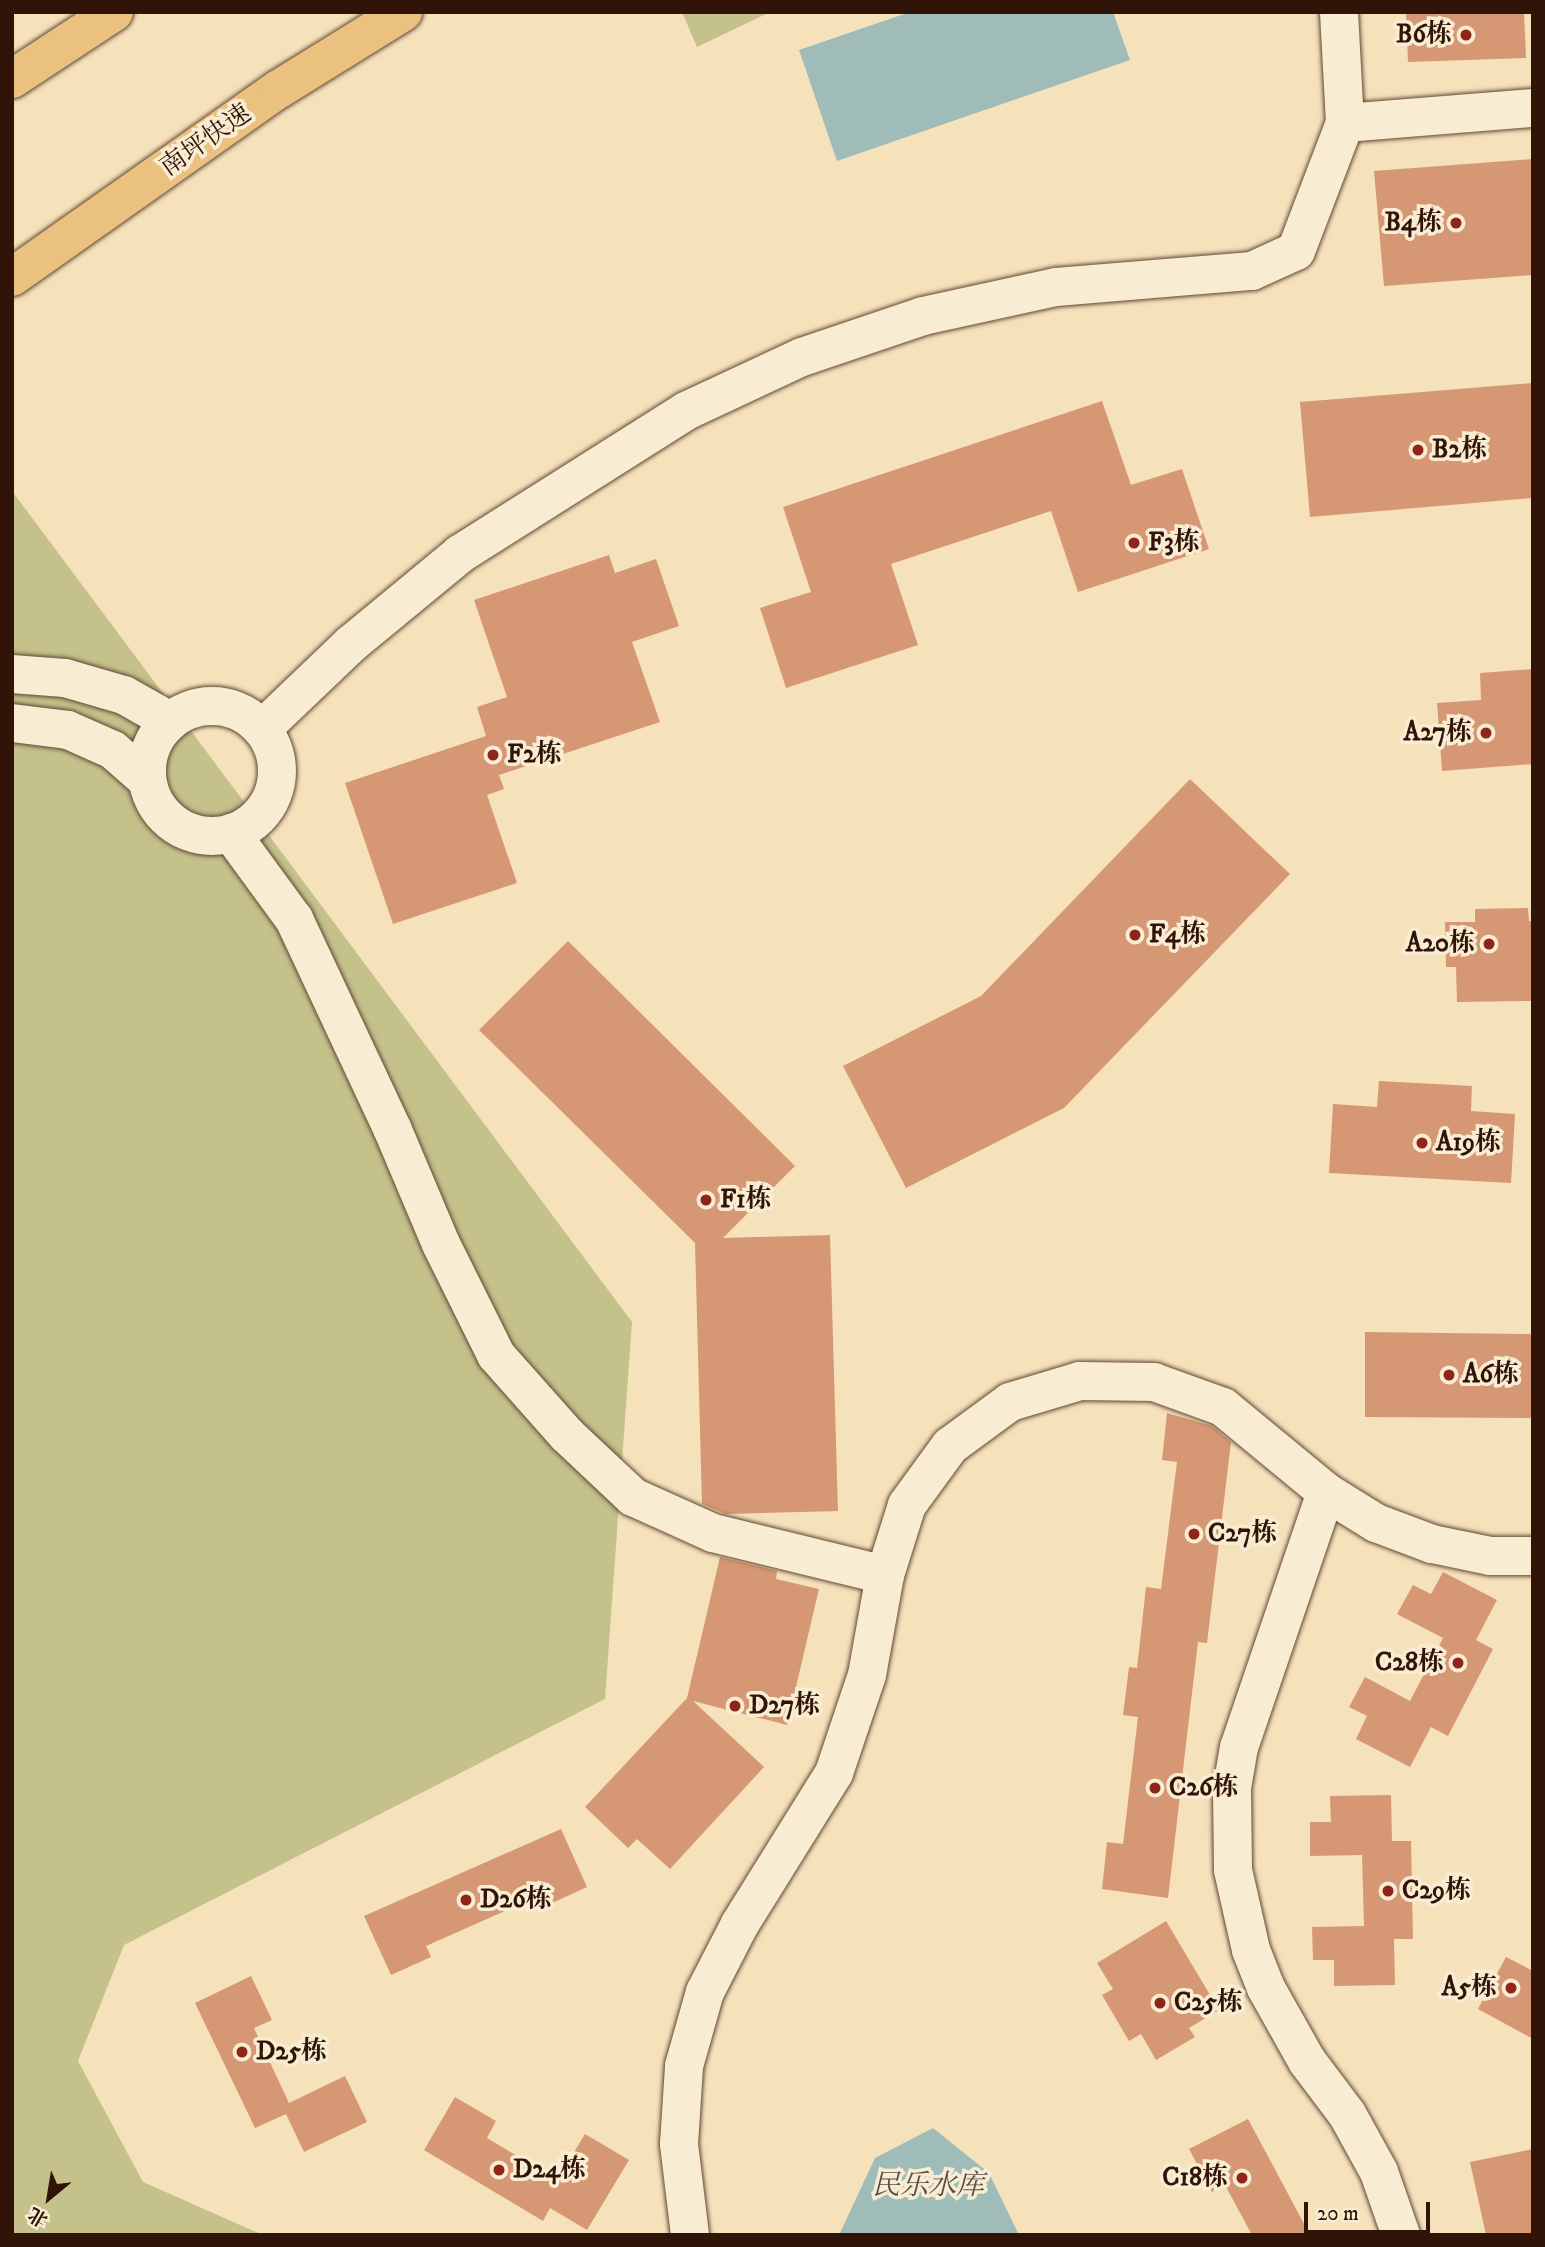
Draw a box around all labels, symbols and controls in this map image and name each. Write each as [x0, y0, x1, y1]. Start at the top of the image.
place label: B6栋 [1396, 19, 1452, 51]
marker: B6栋 [1458, 27, 1474, 43]
street label: 南坪快速 [154, 98, 258, 184]
place label: B4栋 [1385, 207, 1442, 239]
marker: B4栋 [1448, 215, 1464, 231]
place label: B2栋 [1432, 434, 1487, 466]
marker: B2栋 [1410, 442, 1426, 458]
place label: F3栋 [1148, 527, 1200, 559]
marker: F3栋 [1126, 535, 1142, 551]
place label: A27栋 [1404, 717, 1472, 749]
marker: A27栋 [1478, 725, 1494, 741]
place label: F2栋 [507, 739, 562, 771]
marker: F2栋 [485, 747, 501, 763]
place label: F4栋 [1149, 919, 1206, 951]
marker: F4栋 [1127, 927, 1143, 943]
place label: A20栋 [1406, 928, 1475, 960]
marker: A20栋 [1481, 936, 1497, 952]
place label: A19栋 [1436, 1127, 1501, 1159]
marker: A19栋 [1414, 1135, 1430, 1151]
place label: F1栋 [720, 1184, 771, 1216]
marker: F1栋 [698, 1192, 714, 1208]
place label: A6栋 [1463, 1359, 1519, 1391]
marker: A6栋 [1441, 1367, 1457, 1383]
place label: C27栋 [1208, 1518, 1277, 1550]
marker: C27栋 [1186, 1526, 1202, 1542]
place label: C28栋 [1375, 1647, 1444, 1679]
marker: C28栋 [1450, 1655, 1466, 1671]
place label: D27栋 [749, 1690, 820, 1722]
marker: D27栋 [727, 1698, 743, 1714]
place label: C26栋 [1169, 1772, 1239, 1804]
marker: C26栋 [1147, 1780, 1163, 1796]
place label: C29栋 [1402, 1875, 1471, 1907]
marker: C29栋 [1380, 1883, 1396, 1899]
place label: D26栋 [480, 1884, 552, 1916]
marker: D26栋 [458, 1892, 474, 1908]
place label: A5栋 [1442, 1972, 1497, 2004]
marker: A5栋 [1503, 1980, 1519, 1996]
place label: C25栋 [1174, 1987, 1243, 2019]
marker: C25栋 [1152, 1995, 1168, 2011]
place label: D25栋 [256, 2036, 327, 2068]
marker: D25栋 [234, 2044, 250, 2060]
place label: D24栋 [513, 2154, 586, 2186]
marker: D24栋 [491, 2162, 507, 2178]
place label: C18栋 [1162, 2162, 1228, 2194]
north arrow [14, 2163, 84, 2233]
water label: 民乐水库 [872, 2169, 984, 2203]
marker: C18栋 [1234, 2170, 1250, 2186]
scale bar [1307, 2188, 1433, 2232]
text: 20 m [1317, 2201, 1359, 2227]
text: 北 [24, 2202, 52, 2231]

